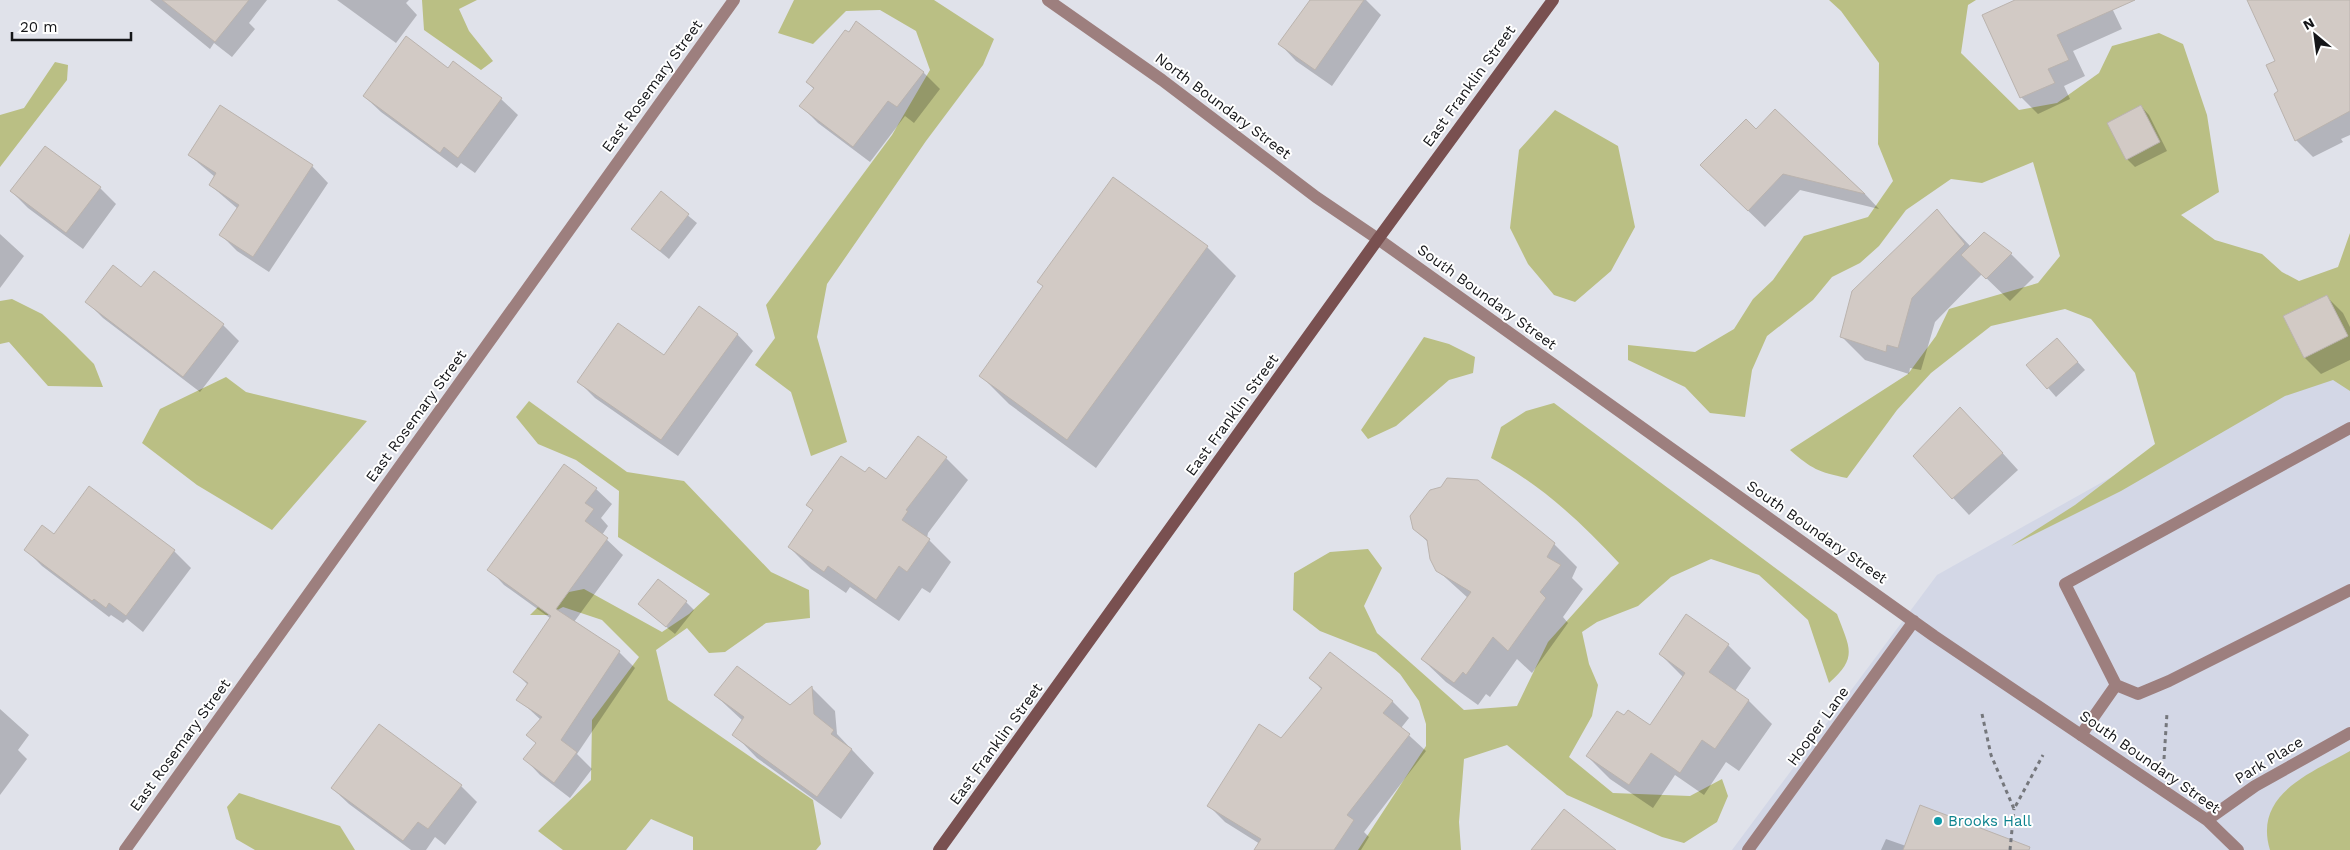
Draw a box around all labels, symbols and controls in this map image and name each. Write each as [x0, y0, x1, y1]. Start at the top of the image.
scale bar [12, 10, 131, 42]
north arrow [2290, 10, 2340, 60]
text: N [2300, 14, 2317, 33]
street label: East Rosemary Street [598, 16, 706, 156]
text: 20 m [20, 18, 58, 36]
street label: East Franklin Street [1419, 21, 1520, 150]
street label: North Boundary Street [1152, 49, 1295, 163]
street label: South Boundary Street [1414, 240, 1561, 354]
street label: East Rosemary Street [362, 346, 470, 486]
street label: East Franklin Street [1182, 350, 1283, 479]
street label: South Boundary Street [1743, 477, 1891, 588]
street label: East Rosemary Street [126, 675, 234, 815]
street label: East Franklin Street [946, 679, 1047, 808]
street label: Hooper Lane [1783, 683, 1853, 769]
street label: South Boundary Street [2076, 707, 2224, 818]
street label: Park Place [2232, 733, 2306, 787]
place label: Brooks Hall [1948, 812, 2032, 830]
marker: Brooks Hall [1932, 815, 1944, 827]

